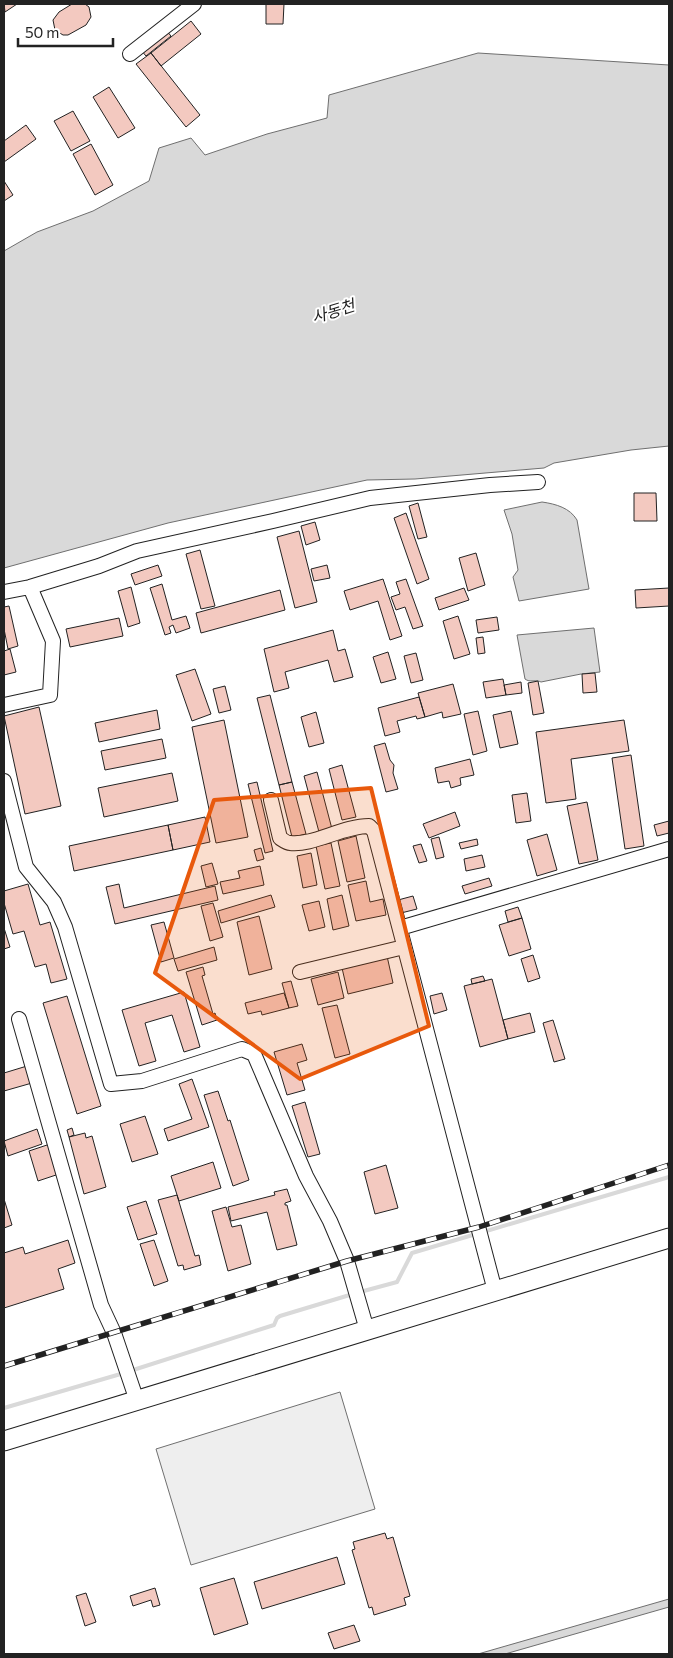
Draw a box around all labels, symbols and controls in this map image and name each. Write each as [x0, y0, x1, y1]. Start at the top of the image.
scale bar [18, 15, 112, 47]
text: 50 m [25, 23, 59, 41]
water label: 사동천 [309, 294, 359, 326]

